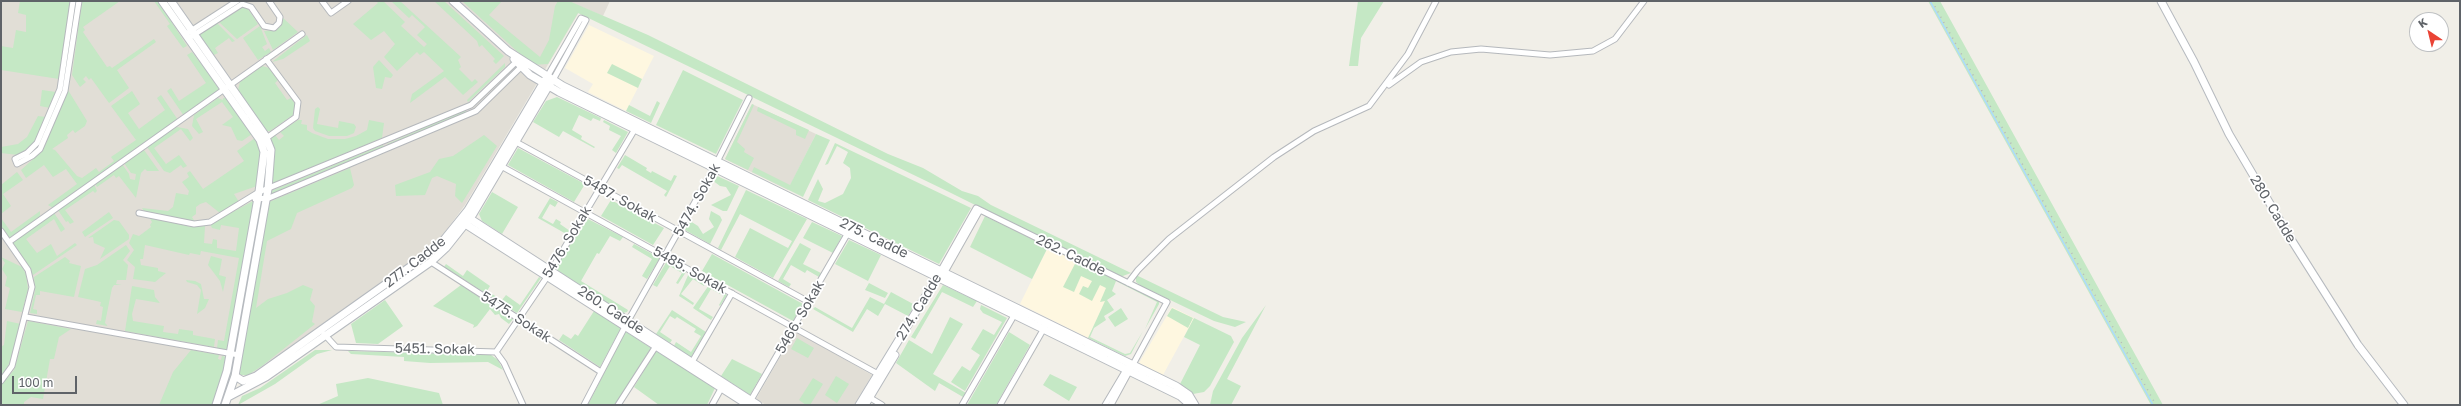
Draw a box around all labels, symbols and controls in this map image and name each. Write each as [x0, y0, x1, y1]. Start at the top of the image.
north arrow [2409, 12, 2449, 52]
text: K [2415, 15, 2429, 30]
street label: 5474. Sokak [670, 160, 724, 240]
street label: 5487. Sokak [580, 172, 660, 226]
street label: 280. Cadde [2246, 172, 2300, 246]
street label: 5476. Sokak [539, 203, 595, 281]
street label: 275. Cadde [837, 214, 911, 262]
street label: 262. Cadde [1034, 231, 1108, 279]
street label: 277. Cadde [381, 233, 449, 291]
street label: 5485. Sokak [650, 243, 730, 297]
street label: 274. Cadde [893, 271, 945, 343]
street label: 5466. Sokak [772, 277, 828, 357]
street label: 260. Cadde [575, 282, 647, 338]
street label: 5475. Sokak [478, 288, 554, 346]
street label: 5451. Sokak [395, 340, 475, 358]
scale bar [14, 368, 79, 394]
text: 100 m [19, 375, 53, 390]

